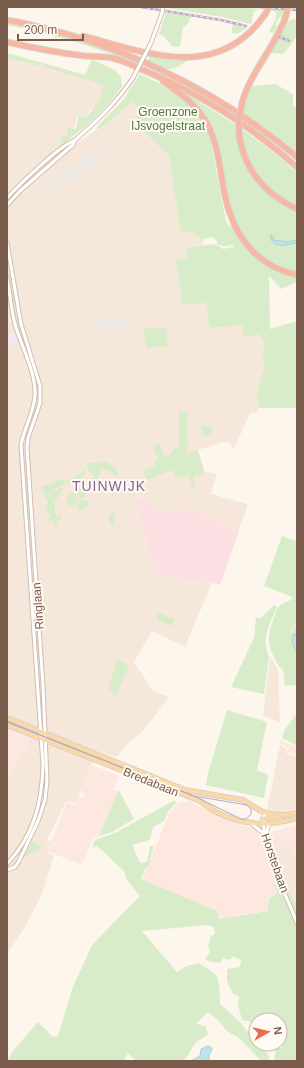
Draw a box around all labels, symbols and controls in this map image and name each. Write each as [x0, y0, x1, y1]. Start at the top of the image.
scale bar [18, 16, 83, 42]
text: 200 m [24, 23, 57, 37]
park label: Groenzone IJsvogelstraat [131, 105, 206, 133]
district label: TUINWIJK [72, 478, 146, 494]
street label: Ringlaan [29, 582, 47, 630]
street label: Bredabaan [121, 765, 181, 799]
street label: Horstebaan [258, 831, 292, 895]
north arrow [248, 1012, 288, 1052]
text: N [271, 1026, 284, 1035]

